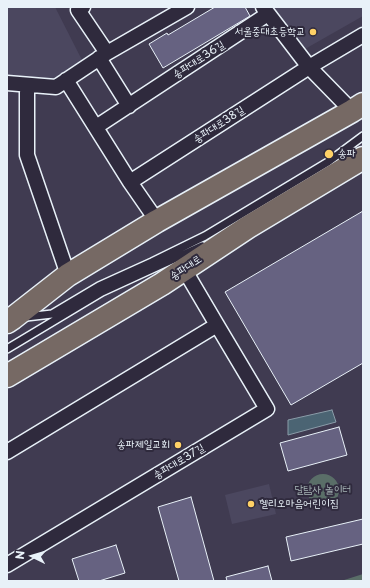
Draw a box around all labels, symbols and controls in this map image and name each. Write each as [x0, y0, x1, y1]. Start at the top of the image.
place label: 서울중대초등학교 [234, 25, 305, 39]
marker: 서울중대초등학교 [308, 27, 318, 37]
street label: 송파대로36길 [171, 38, 227, 82]
street label: 송파대로38길 [191, 104, 247, 146]
place label: 송파 [338, 147, 356, 161]
marker: 송파 [323, 148, 335, 160]
street label: 송파대로 [168, 253, 204, 283]
place label: 송파제일교회 [117, 438, 170, 452]
marker: 송파제일교회 [173, 440, 183, 450]
street label: 송파대로37길 [151, 442, 207, 482]
park label: 달탐사 놀이터 [295, 483, 351, 497]
place label: 헬리오마음어린이집 [259, 497, 339, 511]
marker: 헬리오마음어린이집 [246, 499, 256, 509]
north arrow [12, 536, 52, 576]
text: N [11, 550, 28, 560]

